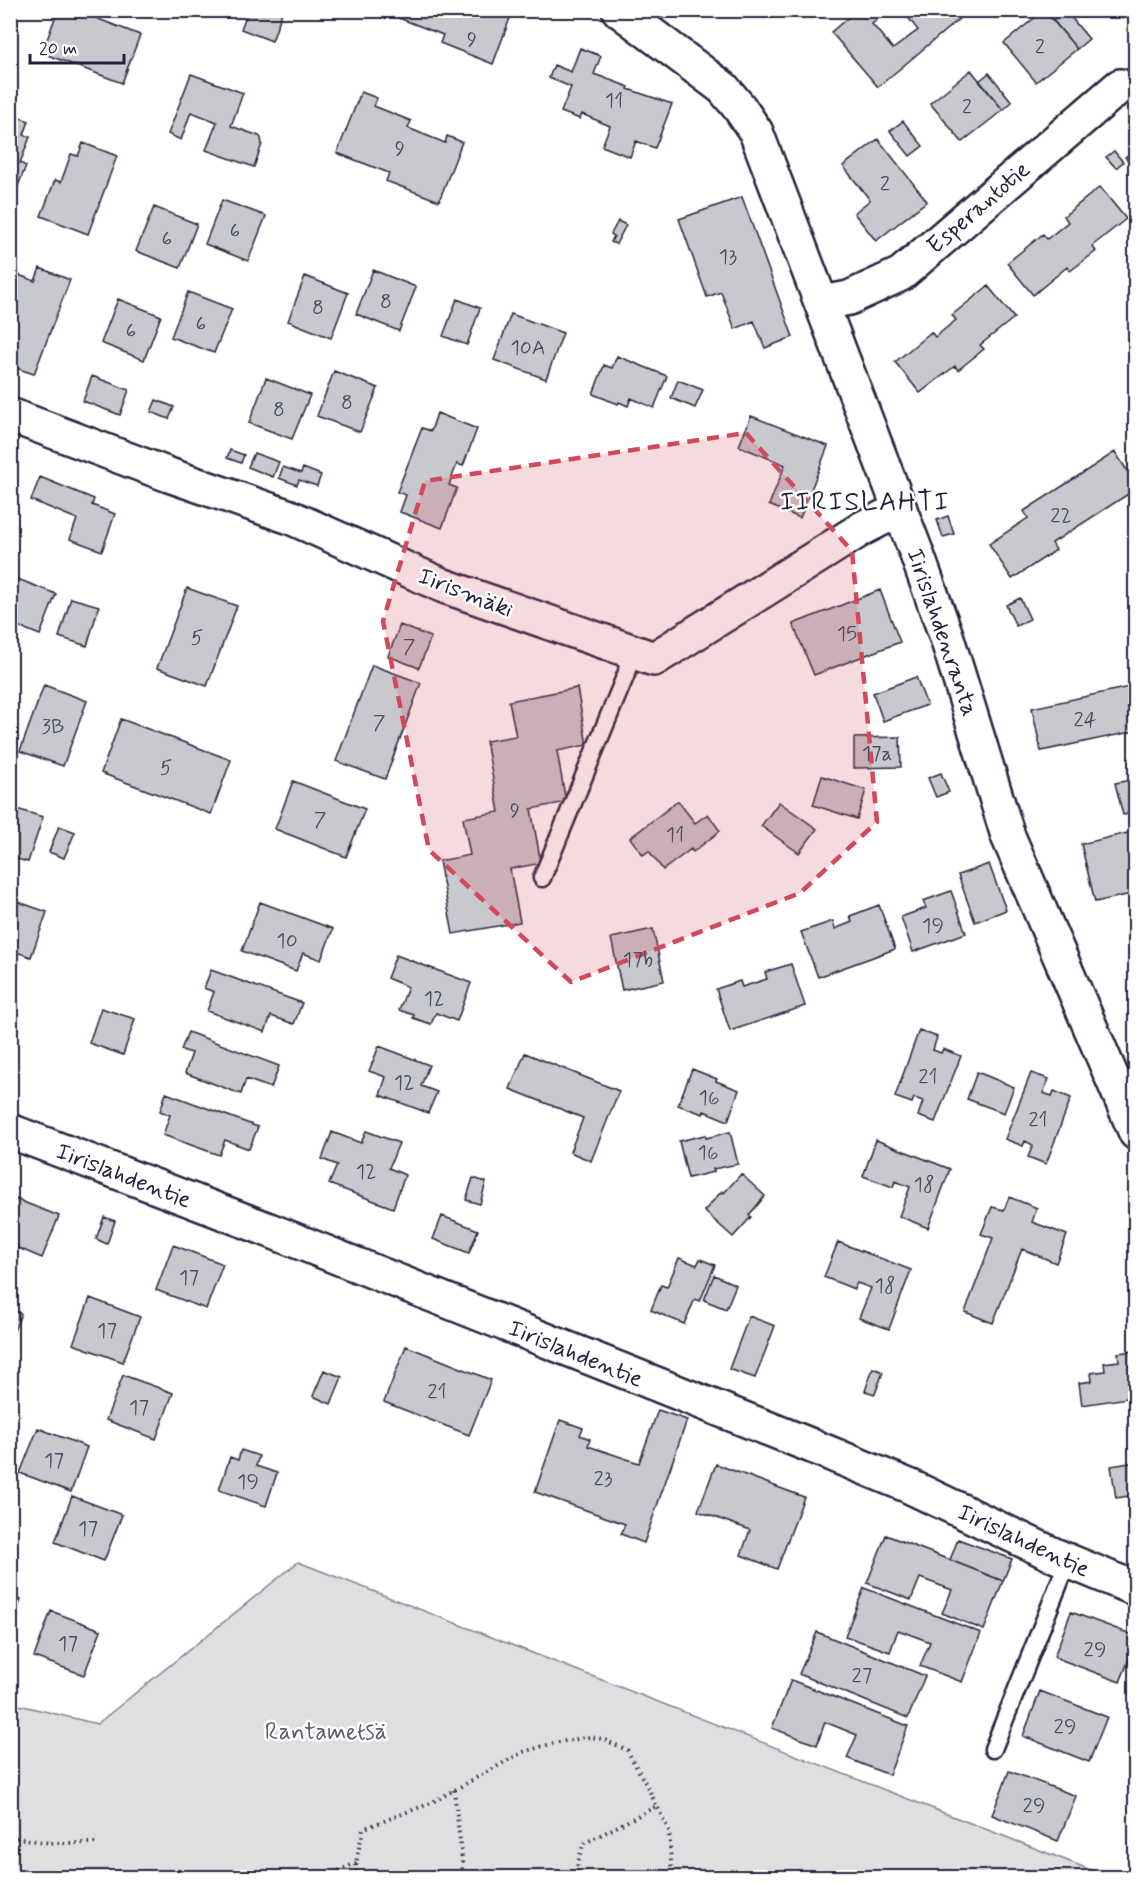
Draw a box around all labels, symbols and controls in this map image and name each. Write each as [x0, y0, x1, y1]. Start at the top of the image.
house number: 9 [467, 26, 477, 54]
scale bar [30, 27, 124, 65]
house number: 2 [1035, 33, 1045, 61]
text: 20 m [39, 37, 77, 61]
house number: 11 [605, 87, 623, 115]
house number: 2 [962, 93, 972, 121]
house number: 9 [395, 135, 405, 163]
street label: Esperantotie [921, 155, 1037, 261]
house number: 2 [880, 170, 890, 198]
house number: 6 [230, 217, 240, 245]
house number: 6 [162, 225, 172, 253]
house number: 13 [719, 243, 737, 271]
house number: 8 [380, 288, 392, 316]
house number: 8 [312, 294, 324, 322]
house number: 6 [196, 310, 206, 338]
house number: 6 [126, 317, 136, 345]
house number: 10A [510, 334, 546, 362]
house number: 8 [341, 389, 353, 417]
house number: 8 [273, 396, 285, 424]
district label: IIRISLAHTI [780, 485, 950, 520]
house number: 22 [1050, 502, 1072, 530]
street label: Iirislahdenranta [898, 545, 985, 720]
street label: Iirismäki [413, 561, 517, 626]
house number: 15 [837, 620, 857, 648]
house number: 5 [191, 624, 203, 652]
house number: 7 [403, 633, 416, 661]
house number: 24 [1073, 706, 1097, 734]
house number: 7 [373, 709, 386, 737]
house number: 3B [42, 713, 64, 741]
house number: 17a [862, 740, 892, 768]
house number: 5 [160, 754, 172, 782]
house number: 9 [510, 797, 520, 825]
house number: 7 [314, 806, 327, 834]
house number: 11 [666, 821, 684, 849]
house number: 19 [922, 912, 944, 940]
house number: 10 [276, 927, 298, 955]
house number: 17b [623, 946, 653, 974]
house number: 12 [424, 985, 444, 1013]
house number: 21 [918, 1063, 938, 1091]
house number: 12 [394, 1069, 414, 1097]
house number: 16 [699, 1084, 720, 1112]
house number: 21 [1028, 1106, 1048, 1134]
street label: Iirislahdentie [52, 1136, 196, 1216]
house number: 16 [698, 1139, 719, 1167]
house number: 12 [356, 1158, 376, 1186]
house number: 18 [914, 1171, 934, 1199]
house number: 17 [179, 1264, 199, 1292]
house number: 18 [875, 1272, 895, 1300]
street label: Iirislahdentie [504, 1313, 647, 1395]
house number: 17 [97, 1317, 117, 1345]
house number: 21 [427, 1378, 447, 1406]
house number: 17 [129, 1394, 149, 1422]
house number: 17 [44, 1447, 64, 1475]
house number: 23 [593, 1465, 613, 1493]
house number: 19 [237, 1468, 259, 1496]
street label: Iirislahdentie [952, 1497, 1095, 1586]
house number: 17 [78, 1515, 98, 1543]
house number: 17 [58, 1630, 78, 1658]
house number: 29 [1084, 1636, 1106, 1664]
house number: 27 [852, 1662, 872, 1690]
house number: 29 [1054, 1713, 1076, 1741]
park label: Rantametsä [265, 1717, 387, 1748]
house number: 29 [1023, 1792, 1045, 1820]

